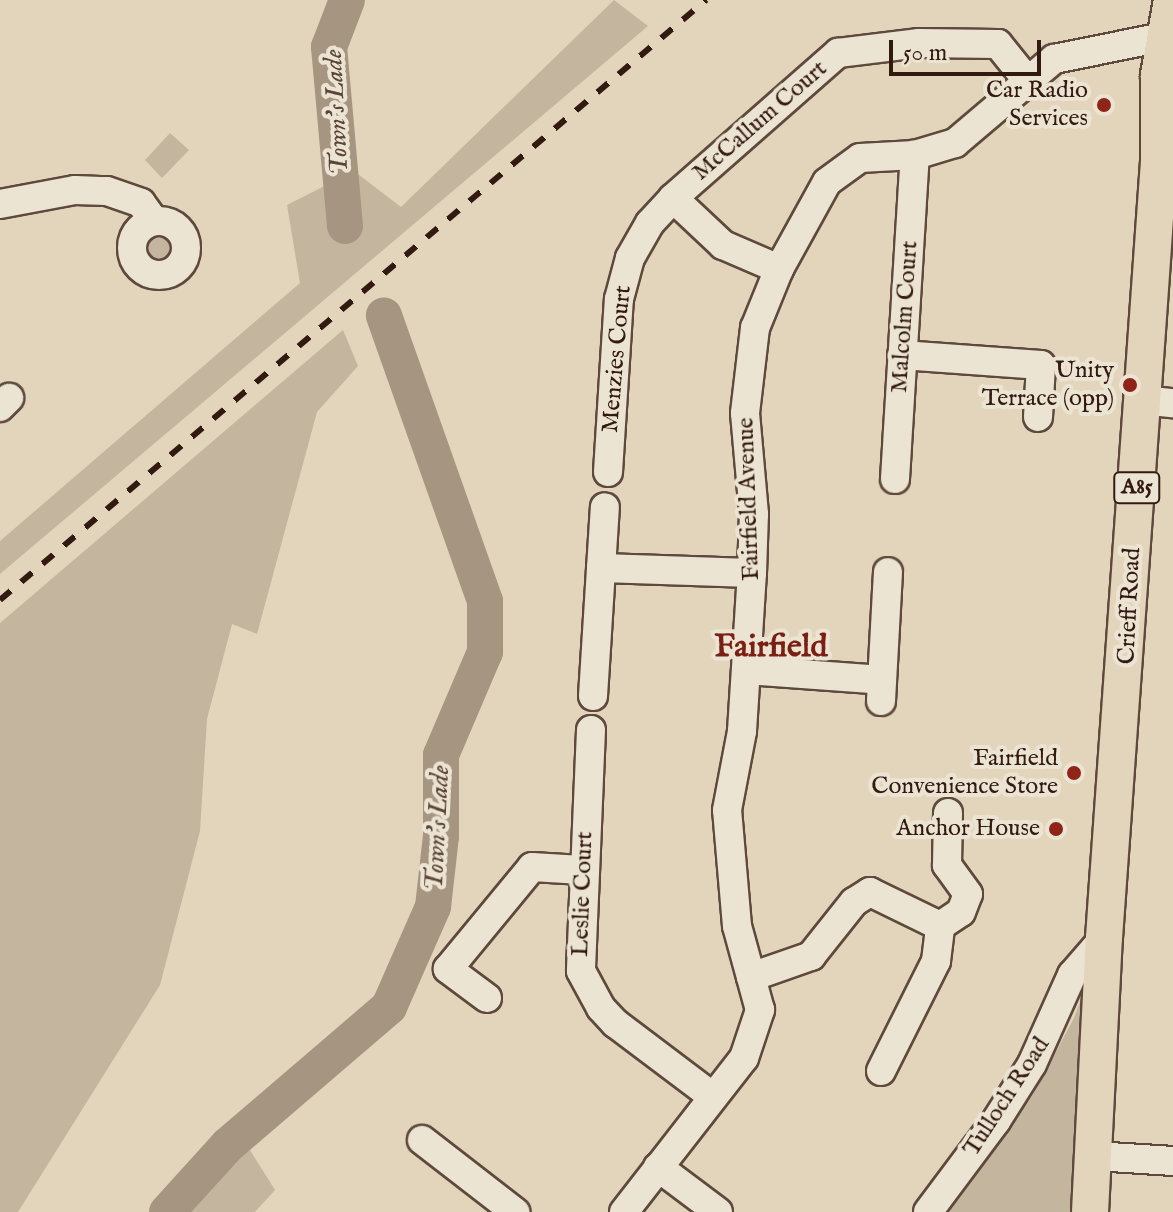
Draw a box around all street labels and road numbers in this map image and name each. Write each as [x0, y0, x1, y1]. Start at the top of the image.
street label: McCallum Court [687, 55, 833, 187]
street label: Malcolm Court [885, 240, 925, 394]
street label: Menzies Court [596, 284, 638, 434]
street label: Fairfield Avenue [732, 417, 766, 581]
road number: A85 [1113, 470, 1161, 506]
street label: Crieff Road [1113, 547, 1147, 665]
street label: Leslie Court [566, 831, 600, 957]
street label: Tulloch Road [958, 1032, 1056, 1162]

